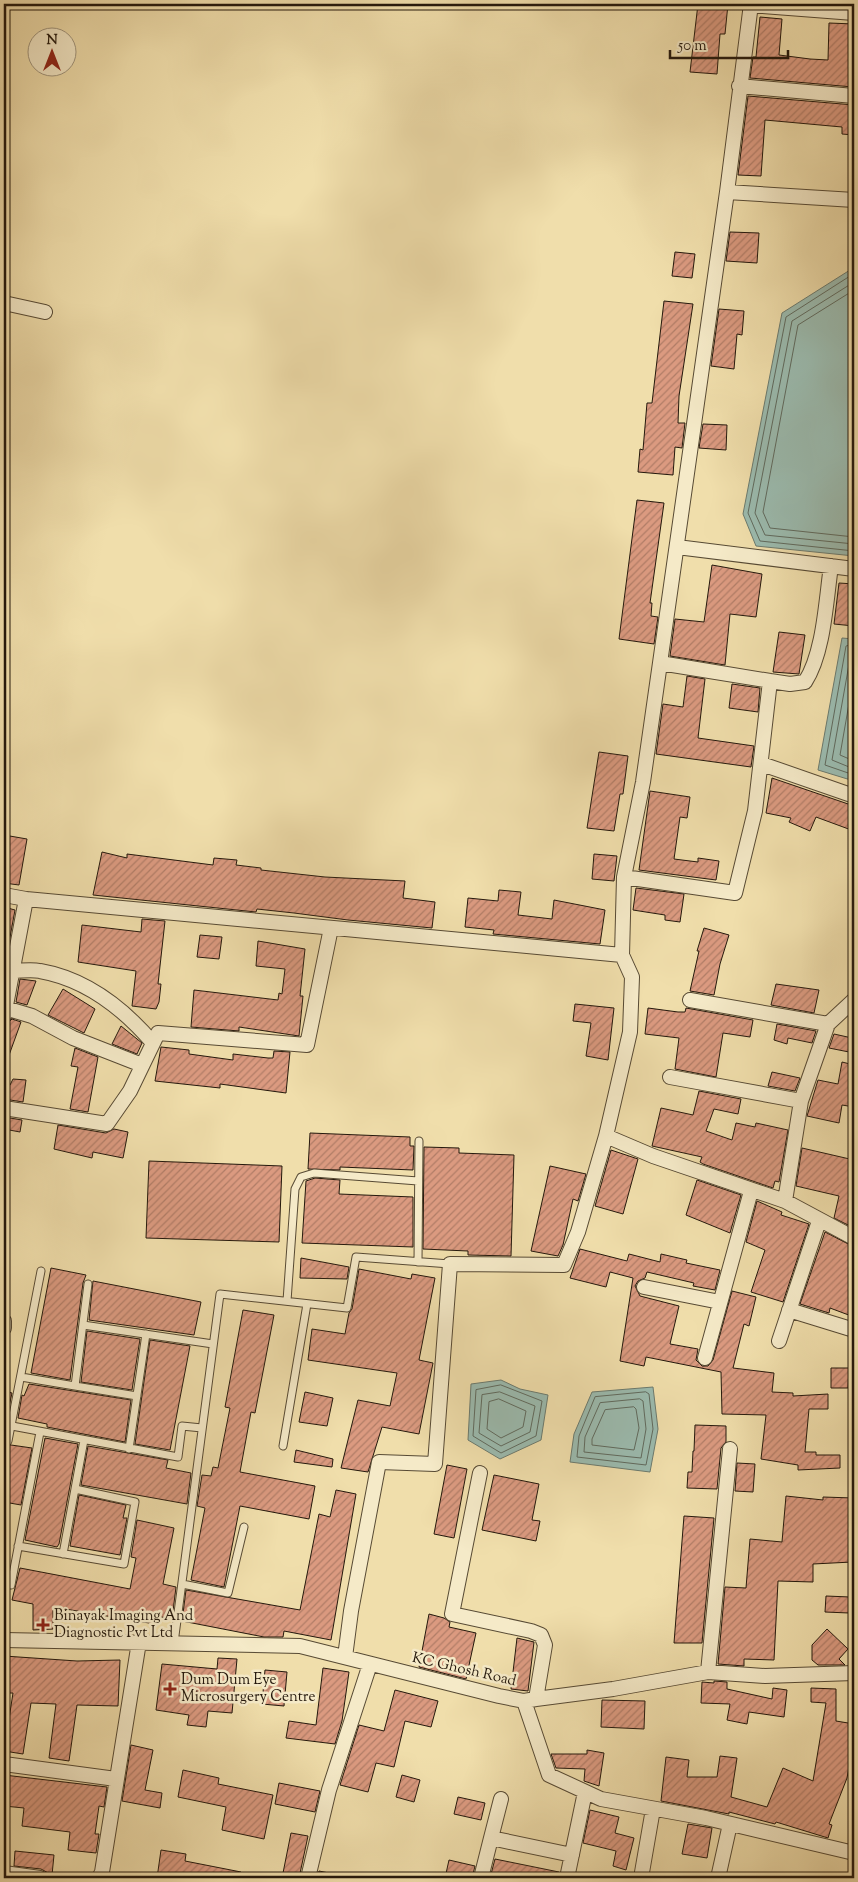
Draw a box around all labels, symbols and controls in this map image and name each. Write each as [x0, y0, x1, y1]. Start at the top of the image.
north arrow [28, 28, 78, 78]
scale bar [670, 28, 788, 60]
text: N [46, 31, 58, 51]
text: 50 m [677, 36, 707, 57]
place label: Binayak Imaging And Diagnostic Pvt Ltd [54, 1606, 194, 1644]
marker: Binayak Imaging And Diagnostic Pvt Ltd [36, 1618, 50, 1632]
street label: KC Ghosh Road [410, 1648, 519, 1692]
place label: Dum Dum Eye Microsurgery Centre [181, 1670, 315, 1708]
marker: Dum Dum Eye Microsurgery Centre [163, 1682, 177, 1696]

